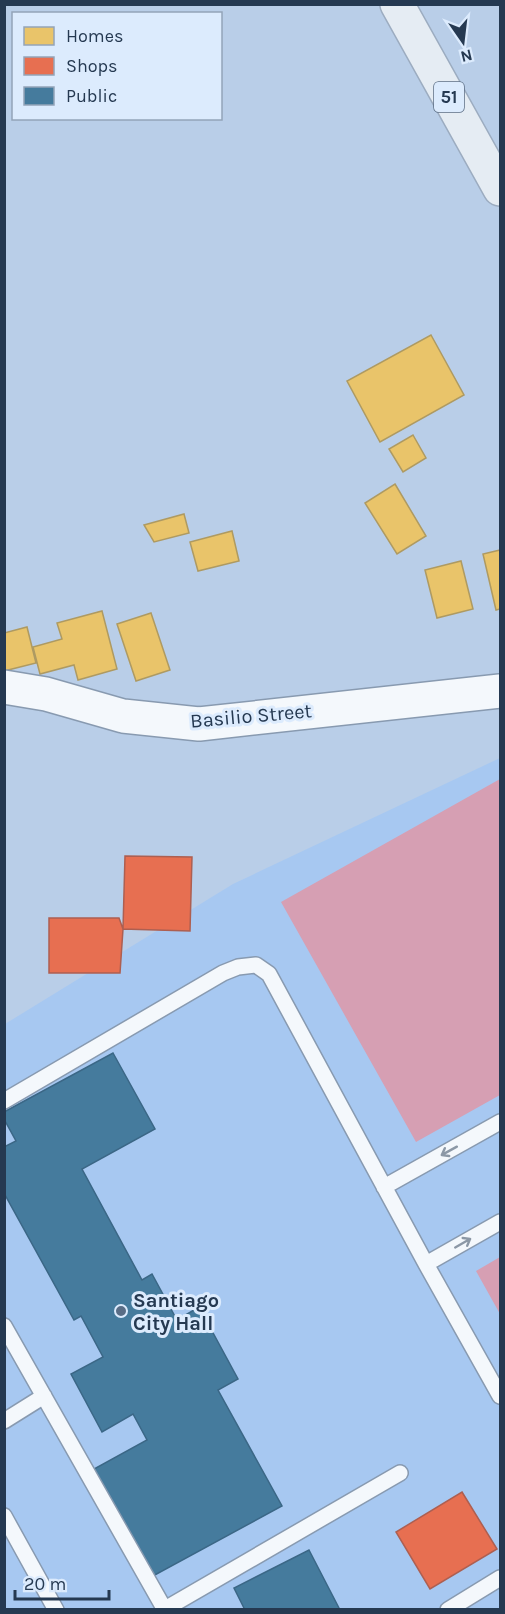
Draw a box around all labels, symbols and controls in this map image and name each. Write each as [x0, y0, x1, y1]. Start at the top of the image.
legend [12, 12, 222, 120]
north arrow [433, 12, 493, 72]
text: Homes [66, 25, 123, 47]
text: N [459, 45, 474, 67]
text: Shops [66, 55, 118, 77]
road number: 51 [434, 82, 464, 112]
text: Public [66, 85, 117, 107]
street label: Basilio Street [189, 699, 313, 733]
one-way arrow [441, 1146, 459, 1157]
one-way arrow [454, 1237, 471, 1249]
place label: Santiago City Hall [133, 1289, 219, 1335]
marker: Santiago City Hall [114, 1304, 128, 1318]
scale bar [15, 1563, 110, 1601]
text: 20 m [24, 1573, 66, 1595]

